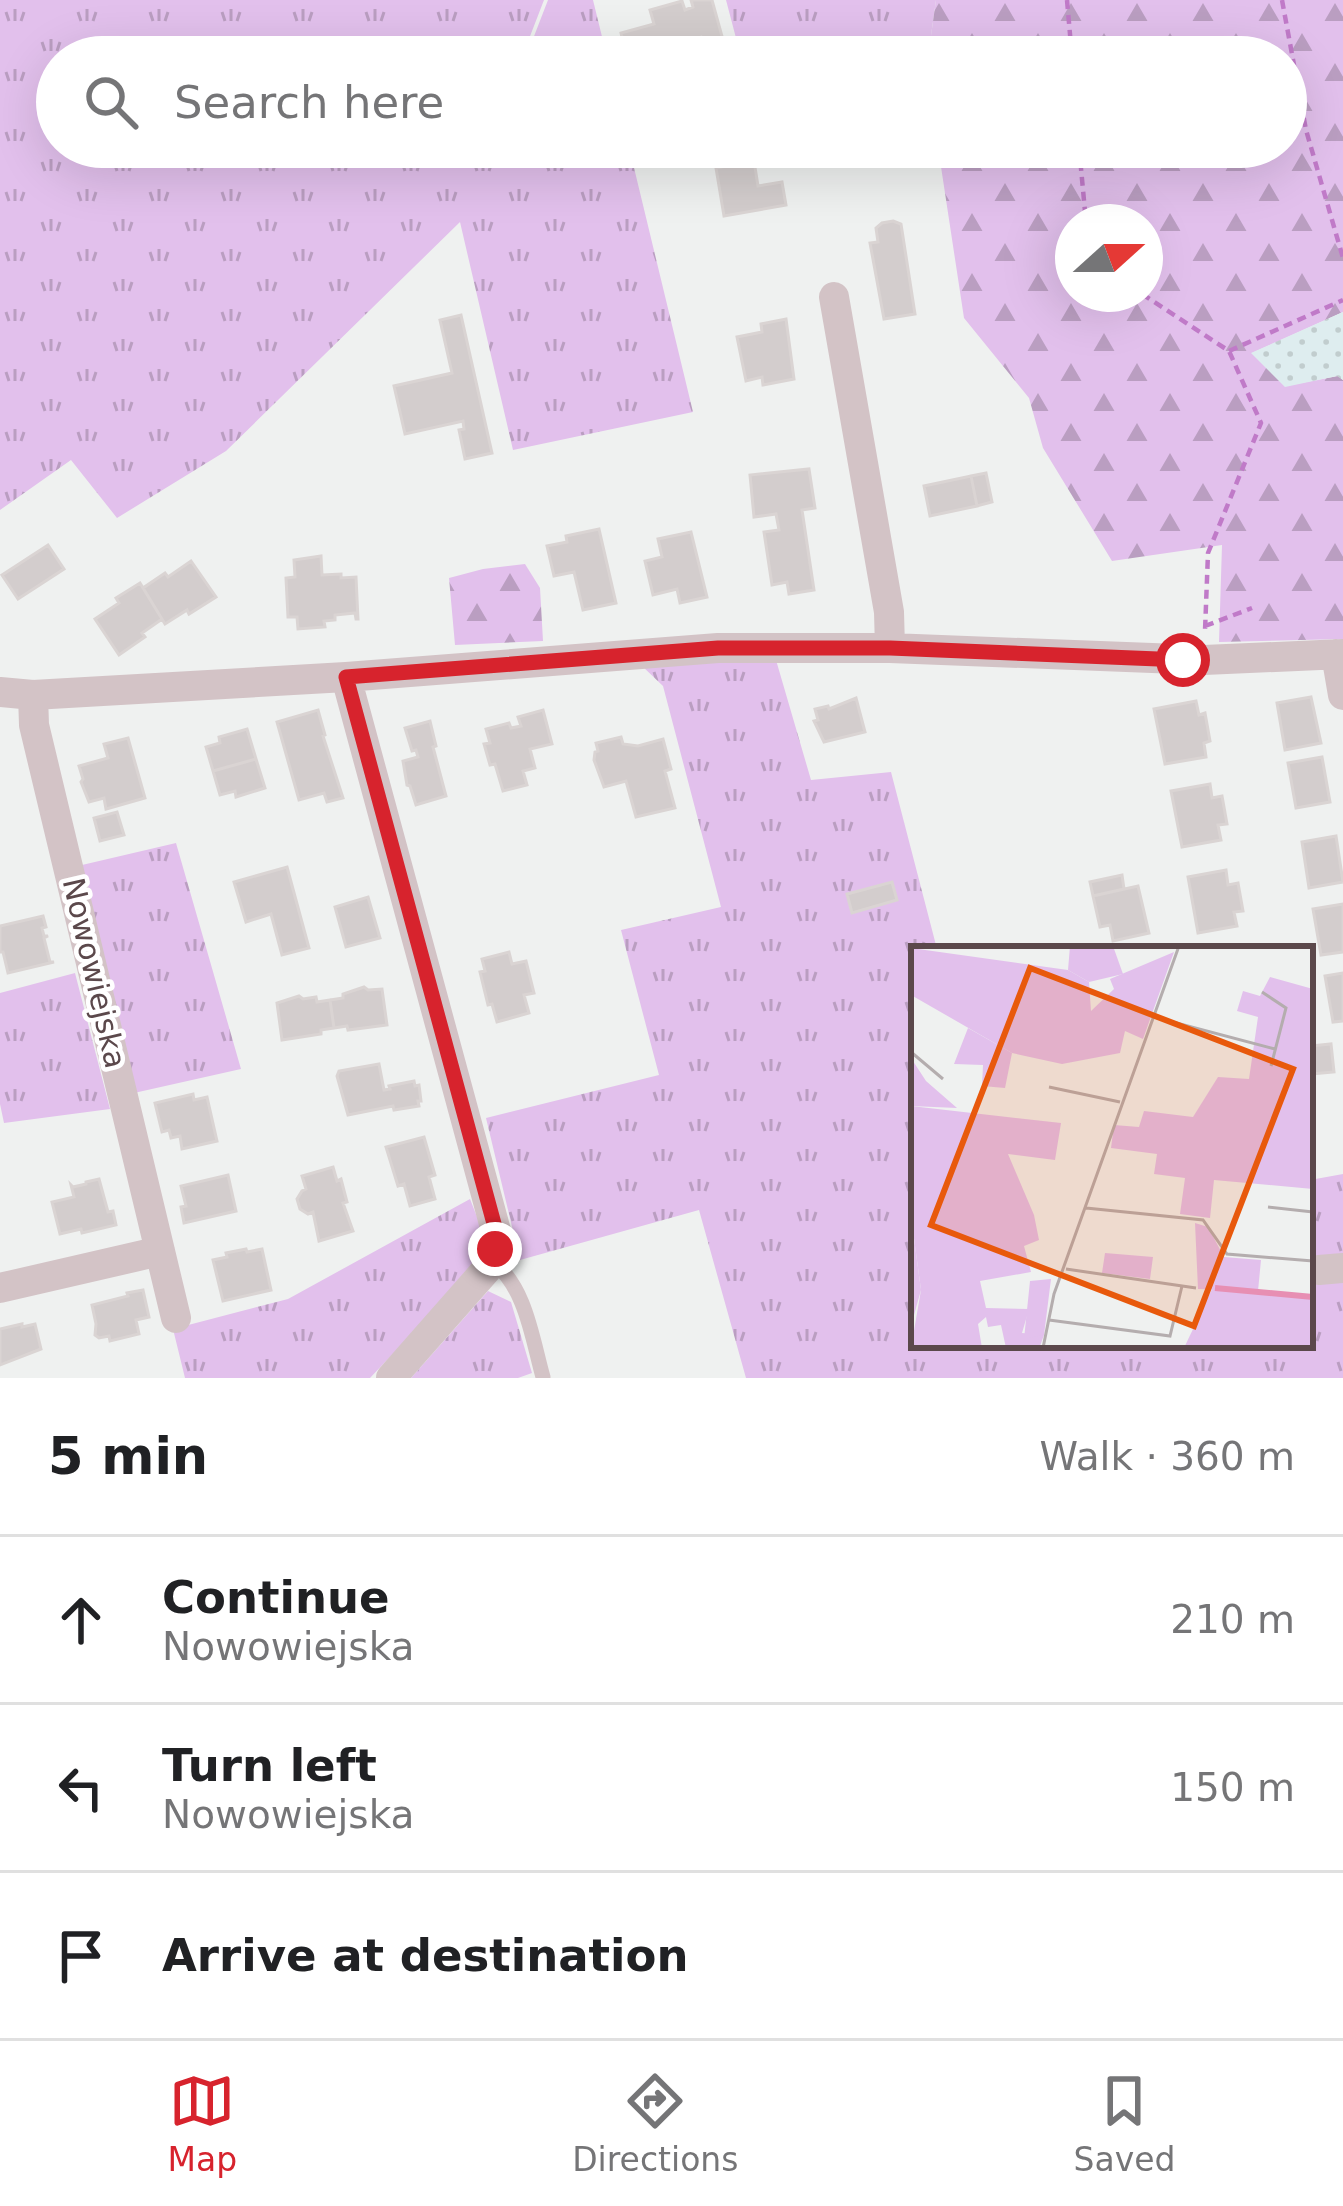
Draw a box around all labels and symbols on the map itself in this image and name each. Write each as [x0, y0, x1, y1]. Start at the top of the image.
north arrow [1055, 204, 1163, 312]
route start [1156, 633, 1210, 687]
street label: Nowowiejska [56, 874, 133, 1071]
inset map [911, 946, 1313, 1348]
route end [468, 1222, 522, 1276]

